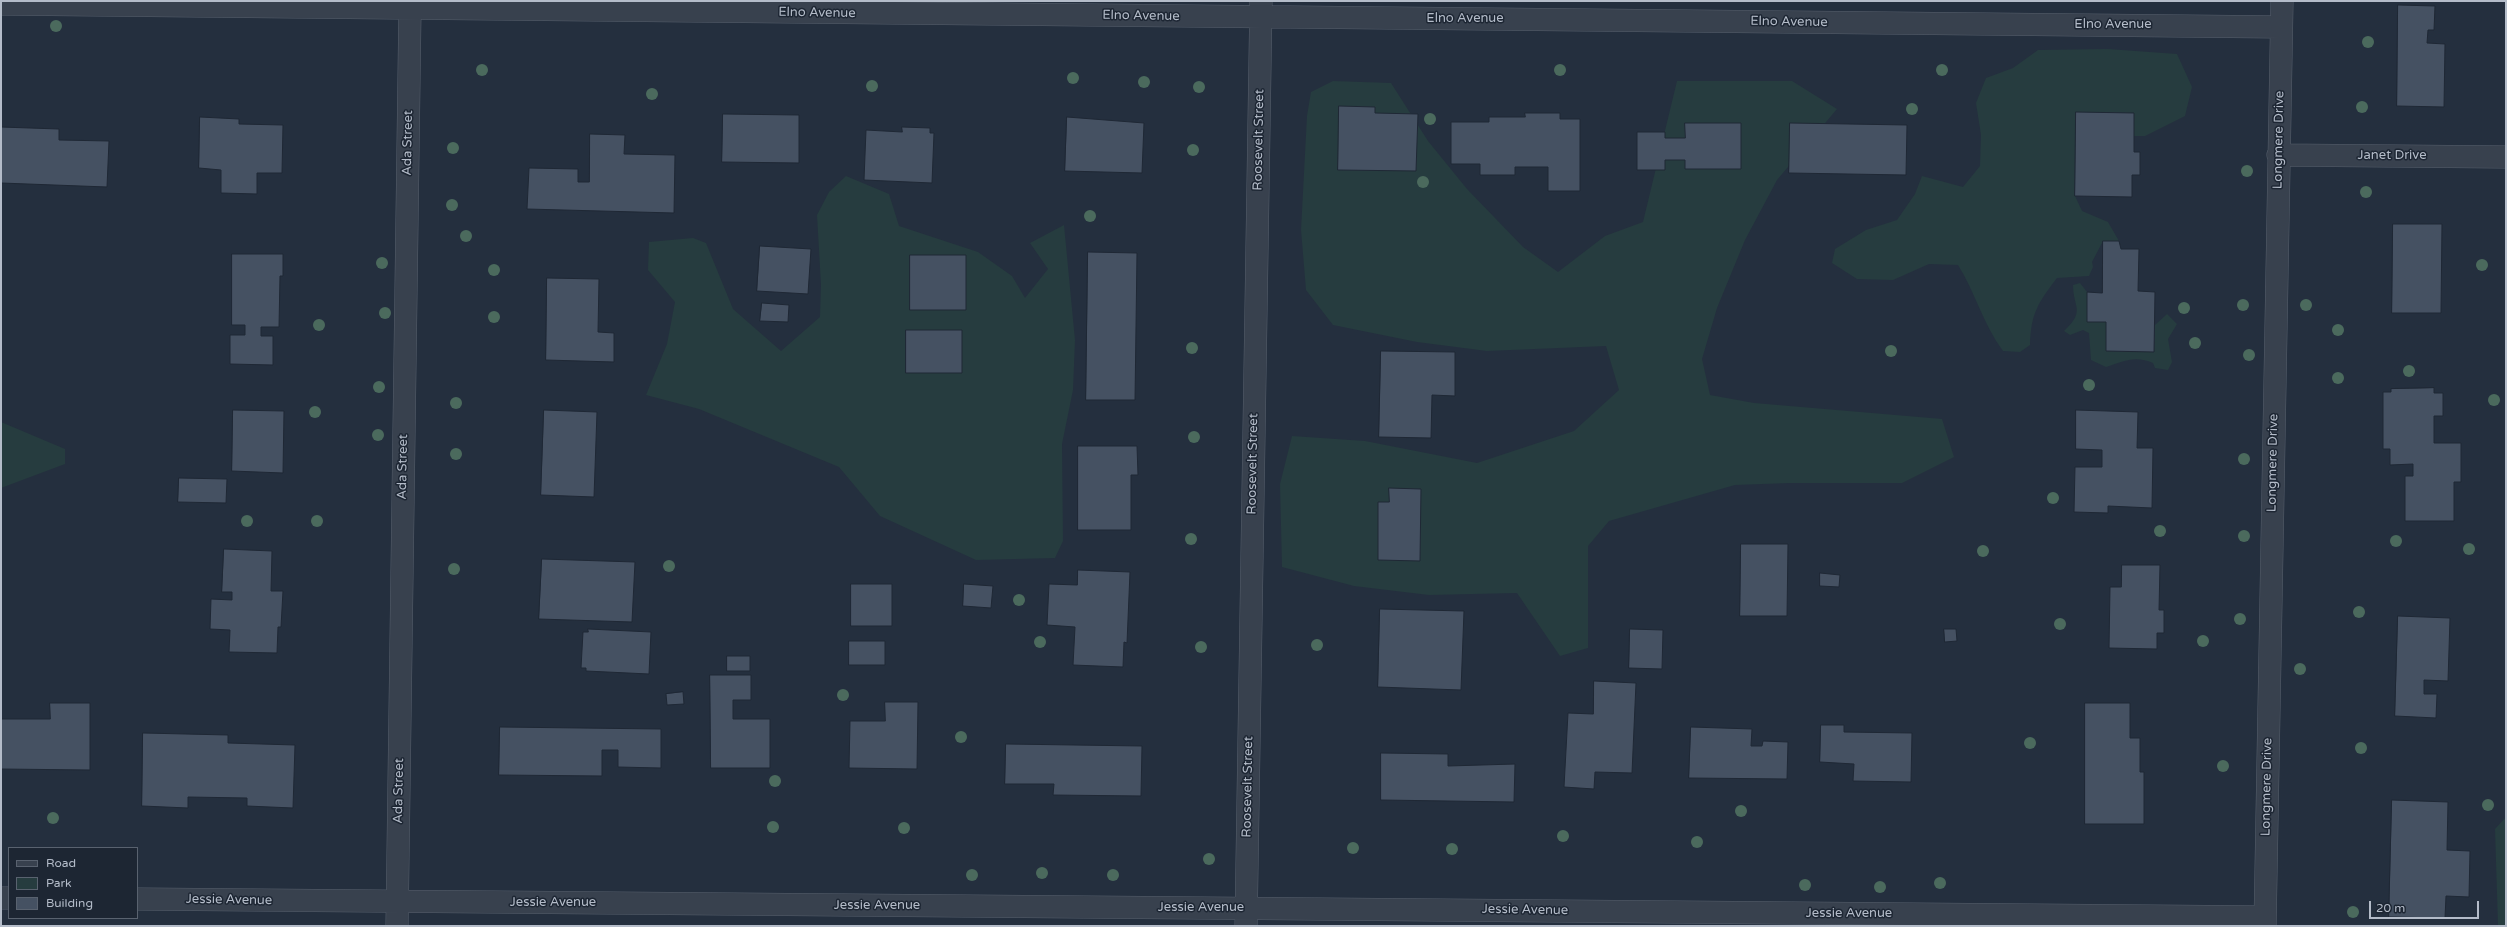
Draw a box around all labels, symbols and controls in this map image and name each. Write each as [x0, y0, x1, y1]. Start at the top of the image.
street label: Elno Avenue [778, 5, 856, 21]
street label: Elno Avenue [1102, 8, 1180, 24]
street label: Elno Avenue [1426, 11, 1504, 27]
street label: Elno Avenue [1750, 14, 1828, 30]
street label: Elno Avenue [2074, 17, 2152, 33]
street label: Roosevelt Street [1250, 89, 1268, 191]
street label: Longmere Drive [2270, 91, 2288, 189]
street label: Ada Street [400, 110, 416, 176]
street label: Janet Drive [2357, 148, 2427, 164]
street label: Roosevelt Street [1244, 413, 1262, 515]
street label: Longmere Drive [2264, 414, 2282, 512]
street label: Ada Street [395, 434, 411, 500]
street label: Roosevelt Street [1239, 736, 1257, 838]
street label: Longmere Drive [2258, 738, 2276, 836]
street label: Ada Street [391, 758, 407, 824]
legend [8, 847, 138, 919]
text: Road [46, 856, 76, 870]
text: Park [46, 876, 72, 890]
street label: Jessie Avenue [186, 891, 272, 909]
scale bar [2371, 893, 2481, 919]
street label: Jessie Avenue [510, 895, 596, 911]
text: Building [46, 896, 93, 910]
street label: Jessie Avenue [834, 898, 920, 914]
street label: Jessie Avenue [1158, 900, 1244, 916]
street label: Jessie Avenue [1482, 901, 1568, 919]
text: 20 m [2376, 901, 2405, 915]
street label: Jessie Avenue [1806, 906, 1892, 922]

